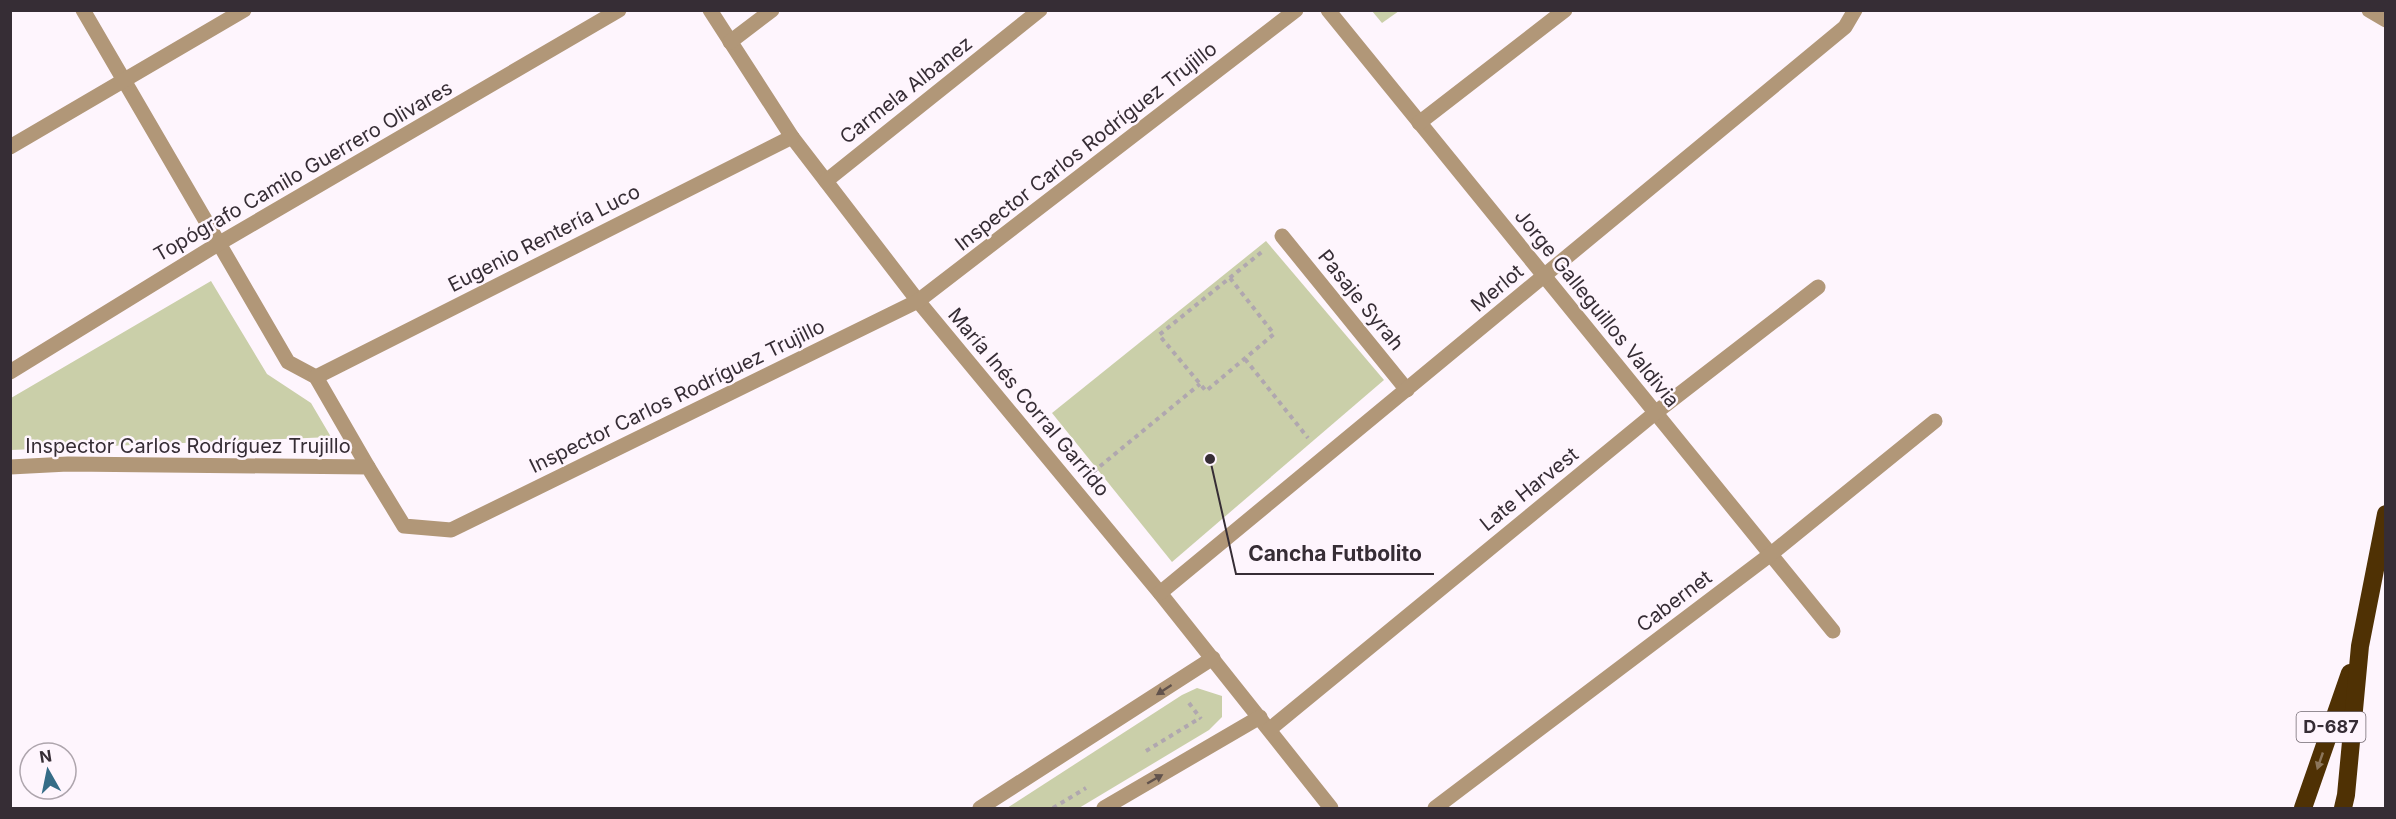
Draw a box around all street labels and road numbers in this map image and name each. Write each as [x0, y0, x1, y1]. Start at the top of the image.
street label: Carmela Albanez [835, 31, 977, 149]
street label: Inspector Carlos Rodríguez Trujillo [950, 36, 1222, 256]
street label: Topógrafo Camilo Guerrero Olivares [150, 76, 456, 266]
street label: Eugenio Rentería Luco [444, 179, 644, 297]
street label: Jorge Galleguillos Valdivia [1510, 204, 1684, 412]
street label: Pasaje Syrah [1313, 245, 1409, 355]
street label: Merlot [1466, 259, 1528, 317]
street label: María Inés Corral Garrido [943, 303, 1115, 501]
street label: Inspector Carlos Rodríguez Trujillo [526, 314, 828, 478]
street label: Inspector Carlos Rodríguez Trujillo [25, 434, 351, 458]
street label: Late Harvest [1475, 442, 1583, 536]
street label: Cabernet [1632, 565, 1717, 637]
road number: D-687 [2296, 712, 2366, 742]

